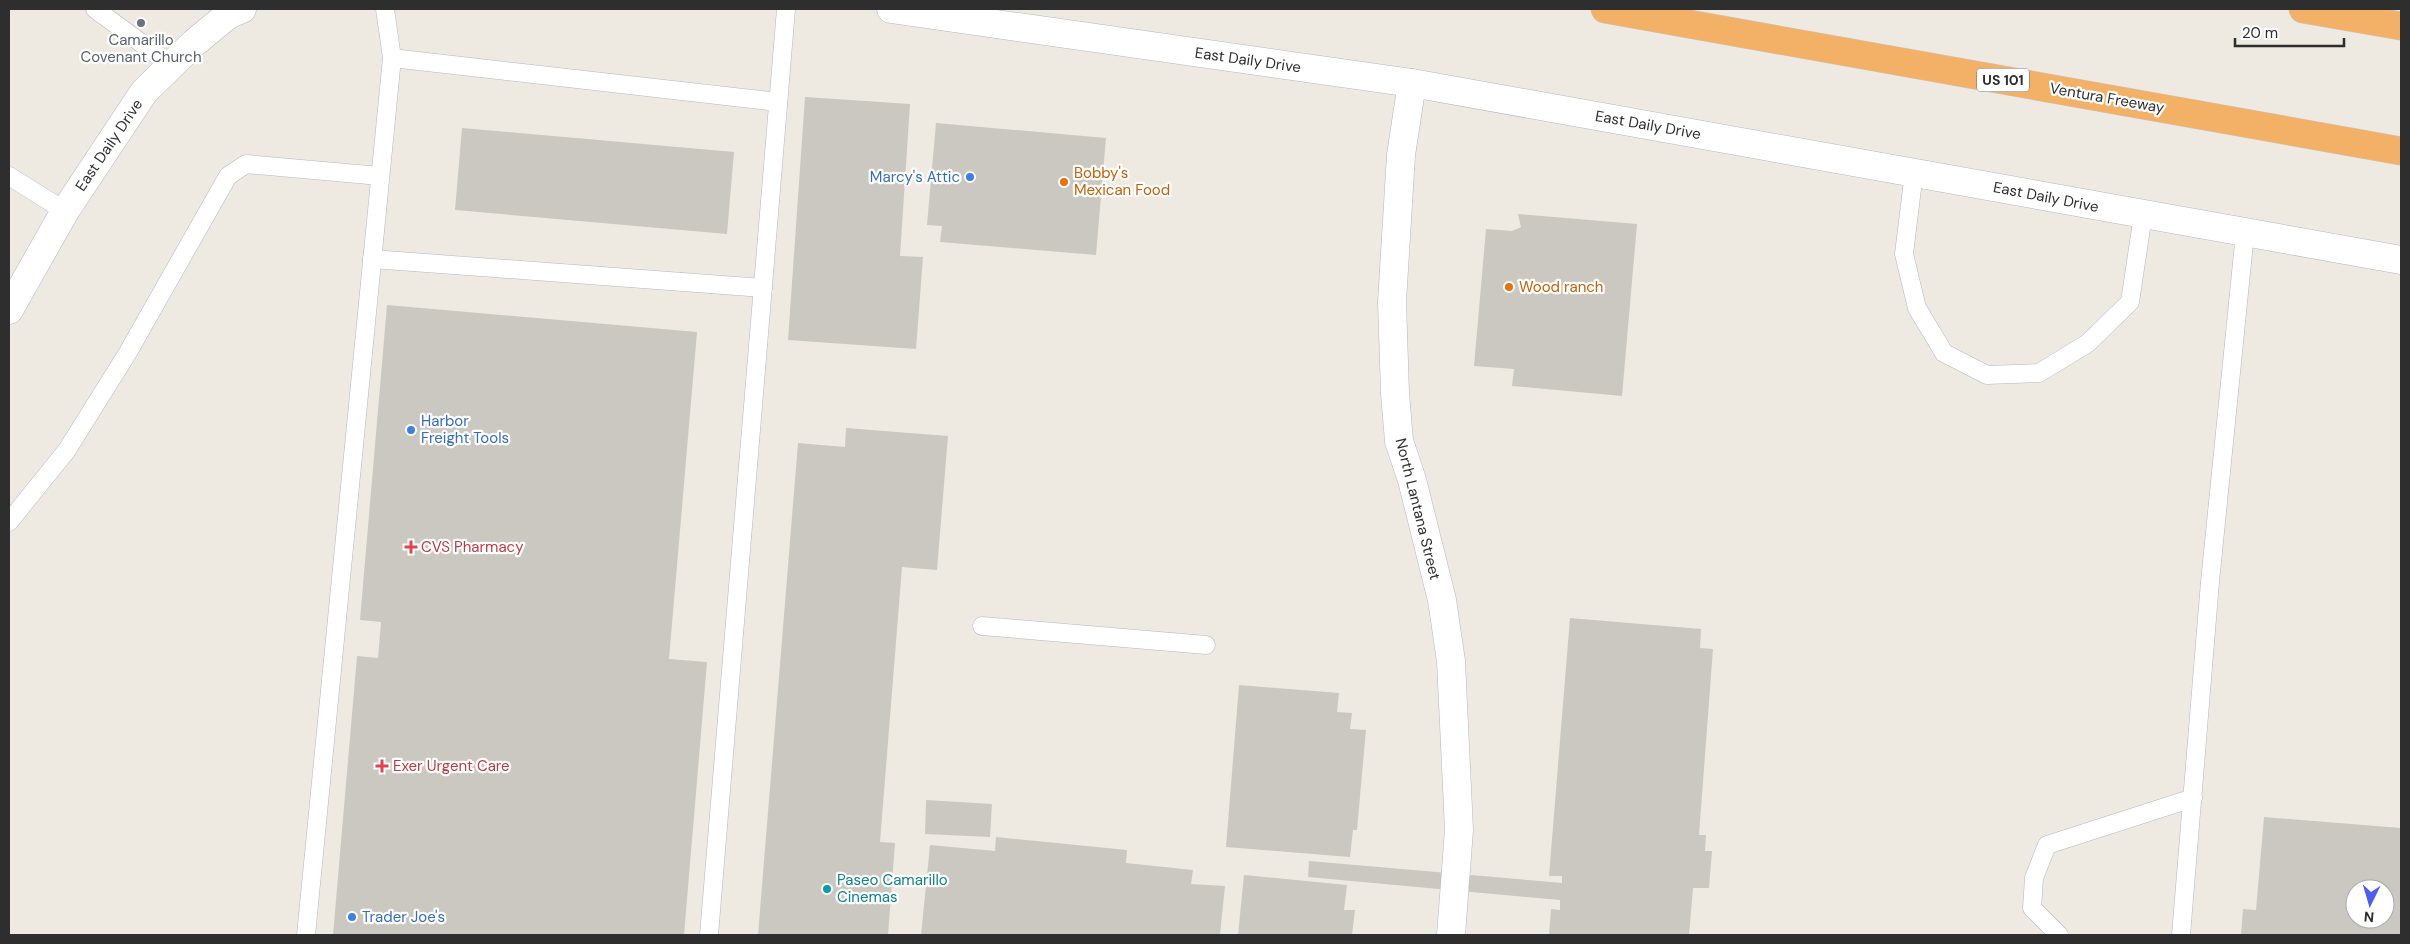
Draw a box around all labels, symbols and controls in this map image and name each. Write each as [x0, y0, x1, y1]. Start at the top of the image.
scale bar [2235, 15, 2344, 47]
marker: Camarillo Covenant Church [135, 17, 147, 29]
text: 20 m [2242, 23, 2278, 43]
place label: Camarillo Covenant Church [80, 30, 202, 67]
street label: East Daily Drive [1194, 43, 1302, 77]
road number: US 101 [1977, 68, 2029, 92]
street label: Ventura Freeway [2048, 78, 2166, 118]
street label: East Daily Drive [71, 95, 147, 195]
street label: East Daily Drive [1594, 106, 1702, 144]
place label: Bobby's Mexican Food [1074, 163, 1170, 200]
place label: Marcy's Attic [870, 167, 960, 187]
marker: Marcy's Attic [964, 171, 976, 183]
marker: Bobby's Mexican Food [1058, 176, 1070, 188]
street label: East Daily Drive [1992, 177, 2100, 217]
place label: Wood ranch [1519, 277, 1603, 297]
marker: Wood ranch [1503, 281, 1515, 293]
place label: Harbor Freight Tools [421, 411, 509, 448]
marker: Harbor Freight Tools [405, 424, 417, 436]
street label: North Lantana Street [1391, 436, 1445, 582]
place label: CVS Pharmacy [421, 537, 524, 557]
marker: CVS Pharmacy [405, 541, 417, 553]
place label: Exer Urgent Care [393, 756, 510, 776]
marker: Exer Urgent Care [375, 759, 389, 773]
place label: Paseo Camarillo Cinemas [837, 870, 948, 907]
north arrow [2345, 879, 2395, 929]
marker: Paseo Camarillo Cinemas [821, 883, 833, 895]
place label: Trader Joe's [362, 907, 445, 927]
text: N [2363, 908, 2375, 926]
marker: Trader Joe's [346, 911, 358, 923]

